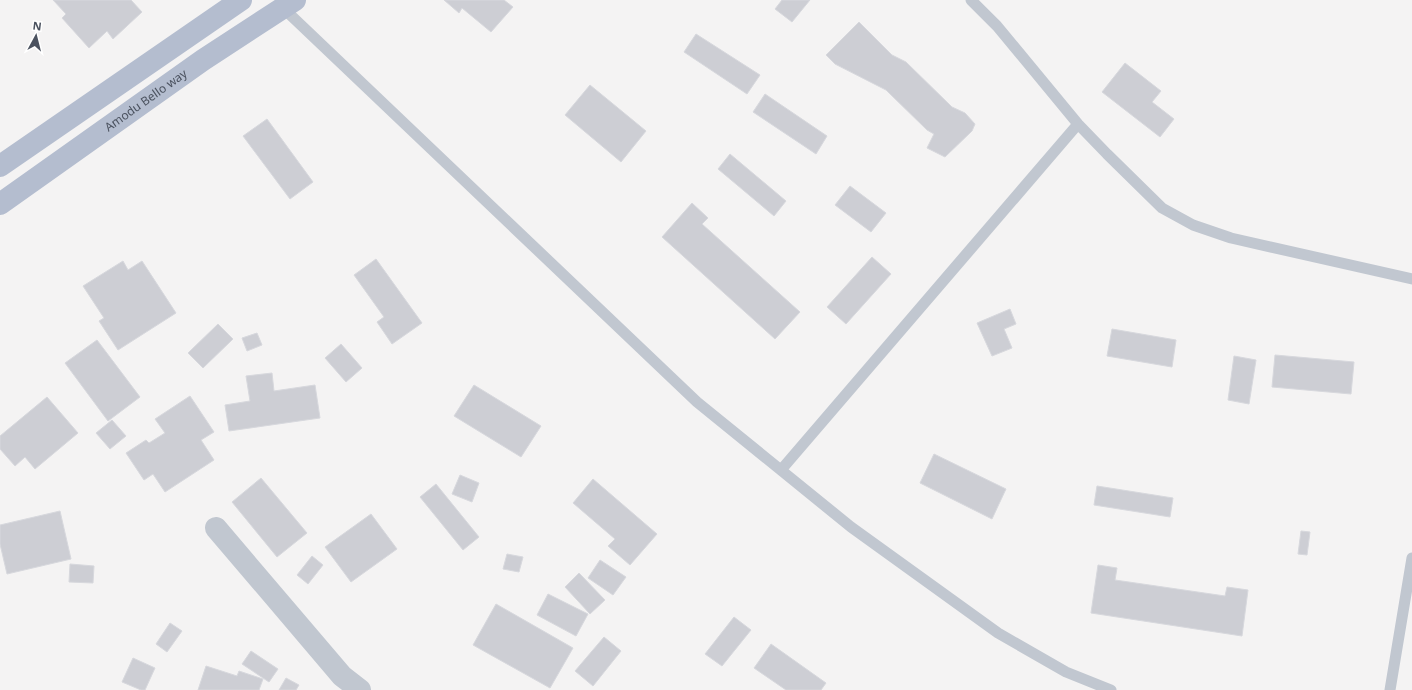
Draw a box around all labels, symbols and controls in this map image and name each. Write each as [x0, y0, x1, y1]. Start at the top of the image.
north arrow [16, 16, 56, 56]
text: N [32, 18, 43, 34]
street label: Amodu Bello way [101, 64, 191, 135]

